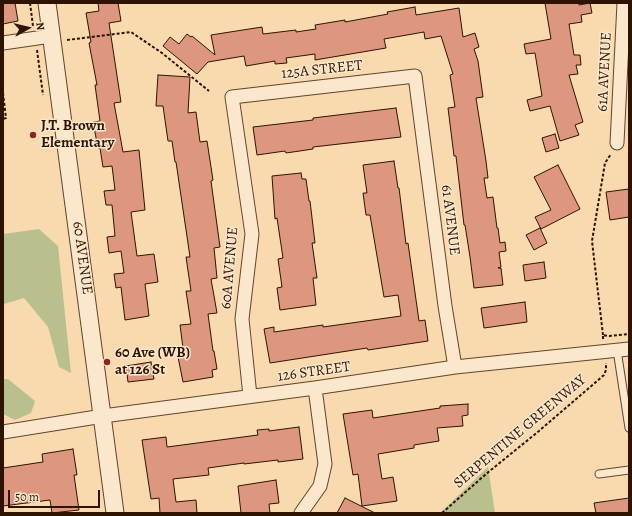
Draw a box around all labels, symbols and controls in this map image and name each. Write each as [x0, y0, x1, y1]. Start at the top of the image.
north arrow [8, 8, 48, 48]
text: N [32, 21, 48, 31]
street label: 61A AVENUE [594, 32, 616, 112]
street label: 125A STREET [280, 57, 364, 83]
place label: J.T. Brown Elementary [41, 117, 114, 152]
marker: J.T. Brown Elementary [28, 130, 38, 140]
street label: 61 AVENUE [437, 184, 463, 256]
street label: 60 AVENUE [68, 220, 96, 296]
street label: 60A AVENUE [217, 226, 243, 310]
place label: 60 Ave (WB) at 126 St [115, 344, 190, 379]
marker: 60 Ave (WB) at 126 St [102, 357, 112, 367]
street label: 126 STREET [276, 358, 352, 386]
street label: SERPENTINE GREENWAY [450, 371, 590, 493]
scale bar [10, 482, 102, 508]
text: 50 m [15, 489, 39, 505]

